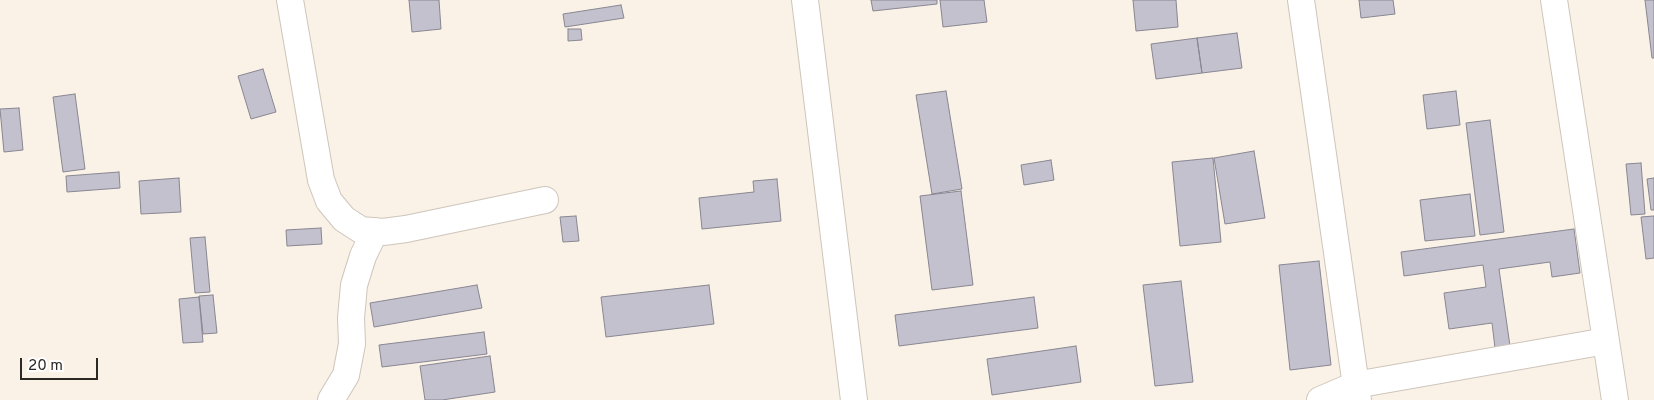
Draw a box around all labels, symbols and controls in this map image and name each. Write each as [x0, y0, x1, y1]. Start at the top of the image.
scale bar [22, 348, 100, 380]
text: 20 m [28, 357, 63, 376]

